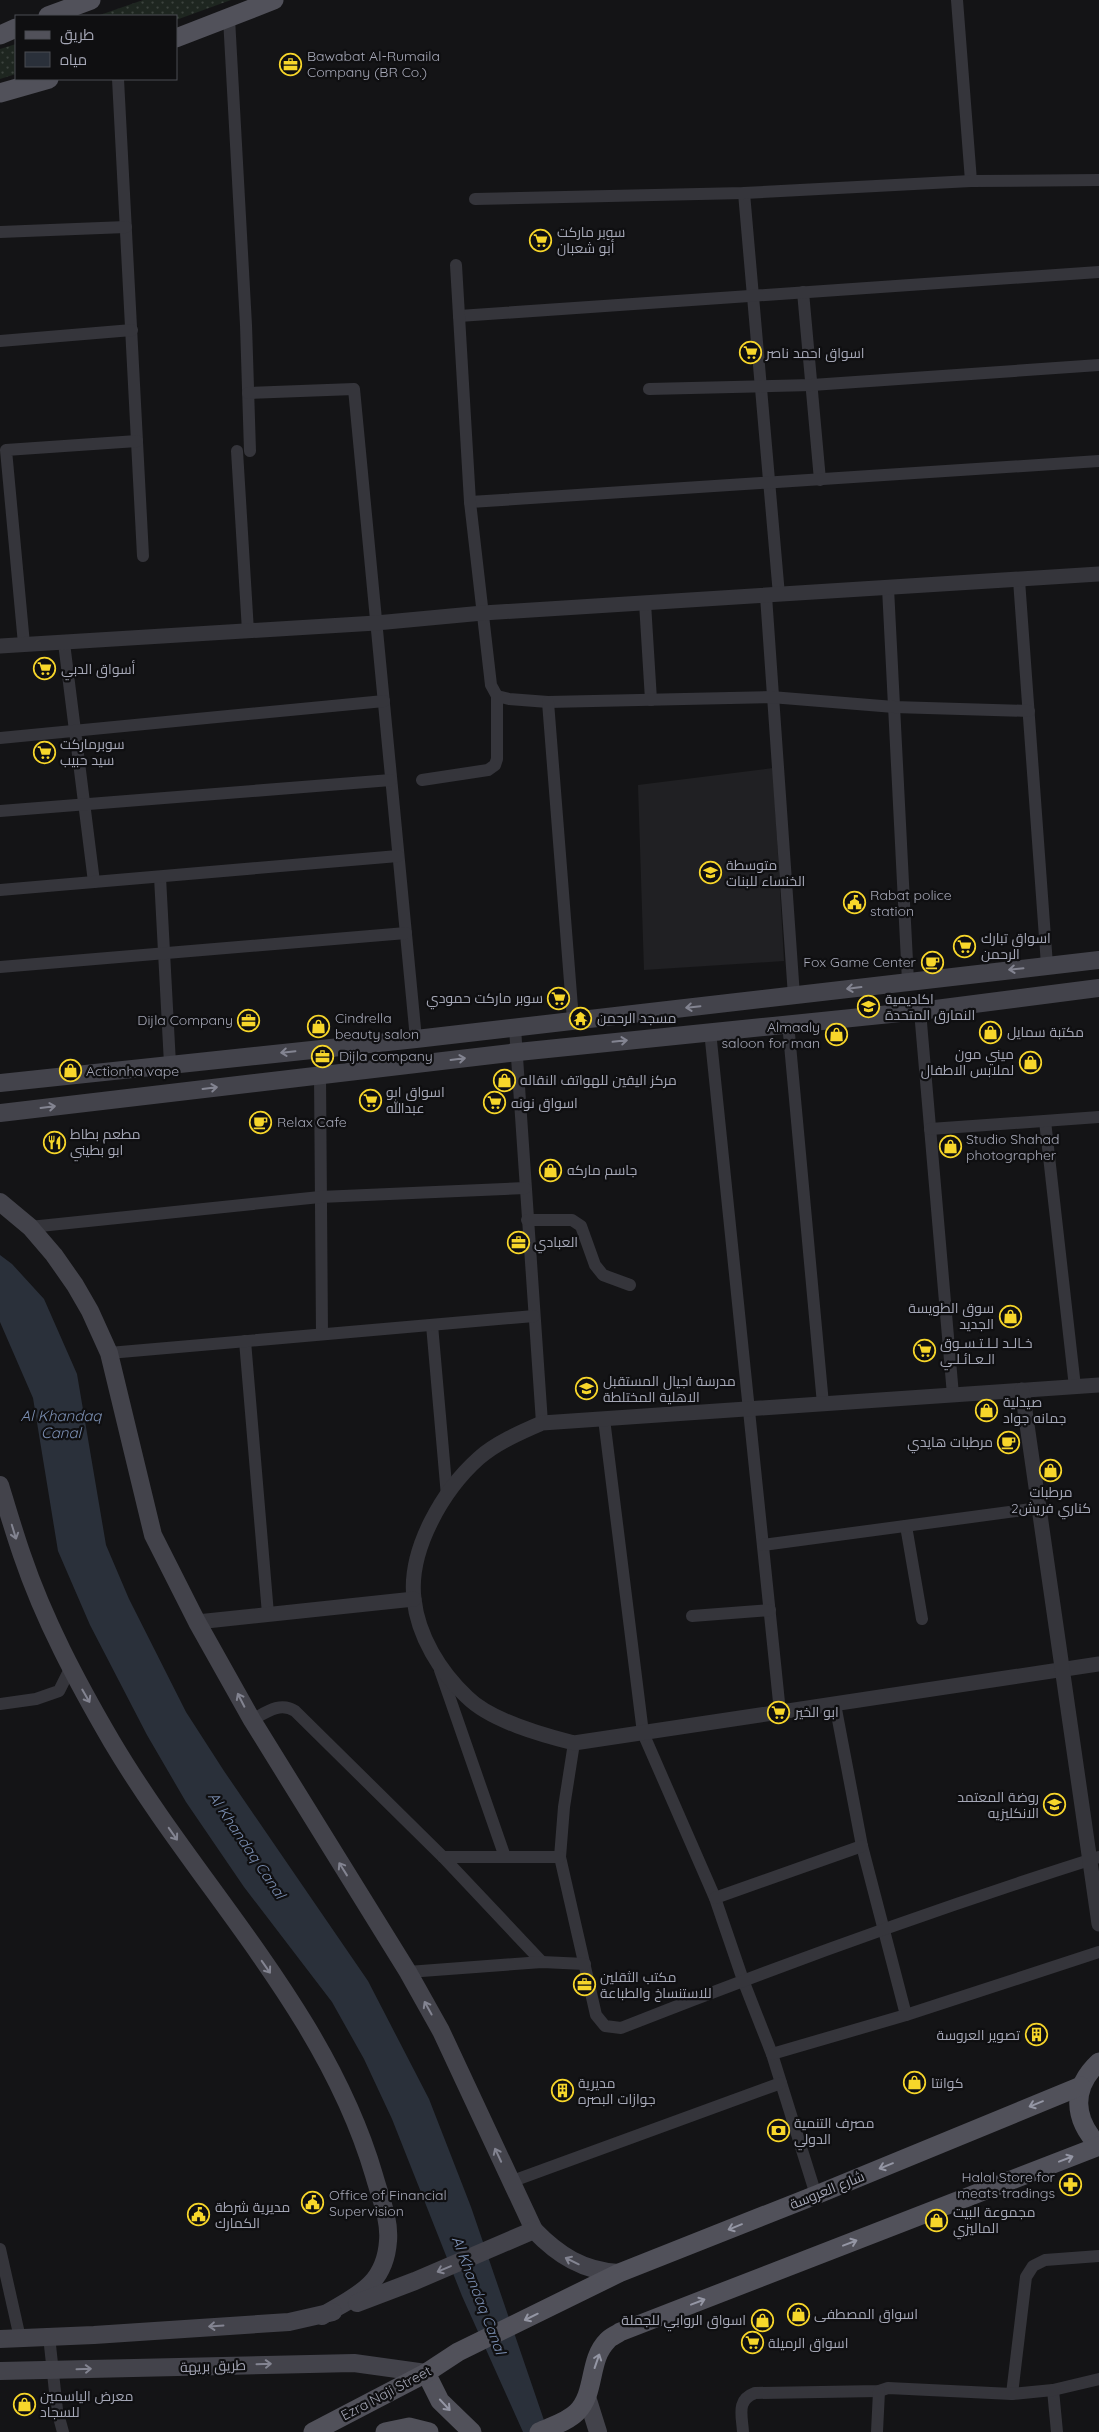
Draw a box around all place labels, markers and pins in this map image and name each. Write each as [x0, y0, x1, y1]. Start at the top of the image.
place label: Bawabat Al-Rumaila Company (BR Co.) [307, 47, 440, 81]
office icon: Bawabat Al-Rumaila Company (BR Co.) [279, 52, 303, 76]
place label: سوبر ماركت أبو شعبان [557, 223, 625, 257]
supermarket icon: سوبر ماركت أبو شعبان [529, 228, 553, 252]
supermarket icon: اسواق احمد ناصر [738, 341, 762, 365]
place label: اسواق احمد ناصر [765, 344, 864, 362]
supermarket icon: أسواق الدبي [33, 657, 57, 681]
place label: أسواق الدبي [61, 660, 136, 681]
place label: سوبرماركت سيد حبيب [60, 735, 125, 769]
supermarket icon: سوبرماركت سيد حبيب [32, 740, 56, 764]
place label: متوسطة الخنساء للبنات [726, 856, 805, 890]
school or university icon: متوسطة الخنساء للبنات [698, 861, 722, 885]
place label: Rabat police station [870, 886, 952, 920]
public building icon: Rabat police station [842, 891, 866, 915]
place label: اسواق تبارك الرحمن [981, 929, 1051, 963]
supermarket icon: اسواق تبارك الرحمن [953, 934, 977, 958]
cafe icon: Fox Game Center [920, 950, 944, 974]
place label: Fox Game Center [803, 953, 917, 971]
supermarket icon: سوبر ماركت حمودي [547, 986, 571, 1010]
place label: سوبر ماركت حمودي [426, 989, 543, 1010]
place label: اكاديمية النمارق المتحدة [885, 990, 975, 1024]
school or university icon: اكاديمية النمارق المتحدة [857, 995, 881, 1019]
temple icon: مسجد الرحمن [569, 1006, 593, 1030]
office icon: Dijla Company [237, 1008, 261, 1032]
place label: Cindrella beauty salon [335, 1009, 419, 1043]
place label: مسجد الرحمن [597, 1009, 677, 1027]
place label: Dijla Company [137, 1011, 233, 1029]
shop icon: Cindrella beauty salon [307, 1014, 331, 1038]
place label: Almaaly saloon for man [721, 1018, 820, 1052]
shop icon: مكتبة سمايل [979, 1020, 1003, 1044]
shop icon: Almaaly saloon for man [824, 1023, 848, 1047]
place label: مكتبة سمايل [1007, 1023, 1084, 1041]
office icon: Dijla company [311, 1044, 335, 1068]
place label: ميني مون لملابس الاطفال [921, 1045, 1014, 1079]
place label: Dijla company [339, 1047, 433, 1065]
shop icon: ميني مون لملابس الاطفال [1018, 1050, 1042, 1074]
shop icon: Actionha vape [58, 1059, 82, 1083]
place label: Actionha vape [86, 1062, 179, 1080]
shop icon: مركز اليقين للهواتف النقاله [492, 1068, 516, 1092]
place label: مركز اليقين للهواتف النقاله [520, 1071, 677, 1089]
place label: اسواق ابو عبدالله [386, 1083, 445, 1117]
supermarket icon: اسواق ابو عبدالله [358, 1088, 382, 1112]
supermarket icon: اسواق نونه [483, 1091, 507, 1115]
place label: اسواق نونه [511, 1094, 578, 1112]
cafe icon: Relax Cafe [249, 1110, 273, 1134]
place label: Relax Cafe [277, 1113, 347, 1131]
place label: مطعم بطاط ابو بطيني [70, 1125, 140, 1162]
restaurant icon: مطعم بطاط ابو بطيني [42, 1130, 66, 1154]
place label: Studio Shahad photographer [966, 1130, 1060, 1164]
shop icon: Studio Shahad photographer [938, 1135, 962, 1159]
shop icon: جاسم ماركه [539, 1158, 563, 1182]
place label: جاسم ماركه [567, 1161, 637, 1180]
office icon: العبادي [506, 1230, 530, 1254]
place label: العبادي [534, 1233, 578, 1254]
place label: سوق الطويسة الجديد [908, 1299, 994, 1333]
shop icon: سوق الطويسة الجديد [998, 1304, 1022, 1328]
place label: خـالـد لـلـتـسـوق الـعـائـلـي [940, 1334, 1033, 1371]
supermarket icon: خـالـد لـلـتـسـوق الـعـائـلـي [912, 1339, 936, 1363]
place label: مدرسة اجيال المستقبل الاهلية المختلطة [603, 1372, 736, 1406]
school or university icon: مدرسة اجيال المستقبل الاهلية المختلطة [575, 1377, 599, 1401]
place label: صيدلية جمانه جواد [1003, 1393, 1066, 1427]
shop icon: صيدلية جمانه جواد [975, 1398, 999, 1422]
cafe icon: مرطبات هايدي [997, 1430, 1021, 1454]
place label: مرطبات هايدي [907, 1433, 993, 1454]
shop icon: مرطبات كناري فريش2 [1039, 1458, 1063, 1482]
place label: مرطبات كناري فريش2 [1011, 1483, 1091, 1520]
supermarket icon: ابو الخير [767, 1700, 791, 1724]
place label: ابو الخير [794, 1703, 839, 1721]
place label: روضة المعتمد الانكليزيه [957, 1788, 1039, 1822]
school or university icon: روضة المعتمد الانكليزيه [1043, 1793, 1067, 1817]
place label: مكتب الثقلين للاستنساخ والطباعة [600, 1968, 712, 2002]
office icon: مكتب الثقلين للاستنساخ والطباعة [572, 1973, 596, 1997]
building icon: تصوير العروسة [1024, 2023, 1048, 2047]
place label: تصوير العروسة [936, 2026, 1020, 2044]
shop icon: كوانتا [903, 2071, 927, 2095]
place label: مديرية جوازات البصره [578, 2074, 656, 2108]
place label: كوانتا [931, 2074, 964, 2092]
building icon: مديرية جوازات البصره [550, 2079, 574, 2103]
place label: مصرف التنمية الدولي [794, 2114, 874, 2151]
bank icon: مصرف التنمية الدولي [766, 2119, 790, 2143]
place label: Halal Store for meats tradings [957, 2168, 1056, 2202]
pharmacy icon: Halal Store for meats tradings [1059, 2173, 1083, 2197]
place label: Office of Financial Supervision [329, 2186, 447, 2220]
public building icon: Office of Financial Supervision [301, 2191, 325, 2215]
place label: مديرية شرطة الكمارك [215, 2198, 290, 2232]
public building icon: مديرية شرطة الكمارك [187, 2203, 211, 2227]
place label: مجموعة البيت الماليزي [953, 2203, 1035, 2240]
shop icon: مجموعة البيت الماليزي [925, 2208, 949, 2232]
shop icon: اسواق المصطفى [786, 2302, 810, 2326]
place label: اسواق المصطفى [814, 2305, 918, 2323]
shop icon: اسواق الروابي للجملة [750, 2308, 774, 2332]
place label: اسواق الروابي للجملة [621, 2311, 746, 2332]
supermarket icon: اسواق الرميلة [740, 2331, 764, 2355]
place label: اسواق الرميلة [768, 2334, 848, 2352]
place label: معرض الياسمين للسجاد [40, 2387, 133, 2421]
shop icon: معرض الياسمين للسجاد [12, 2392, 36, 2416]

